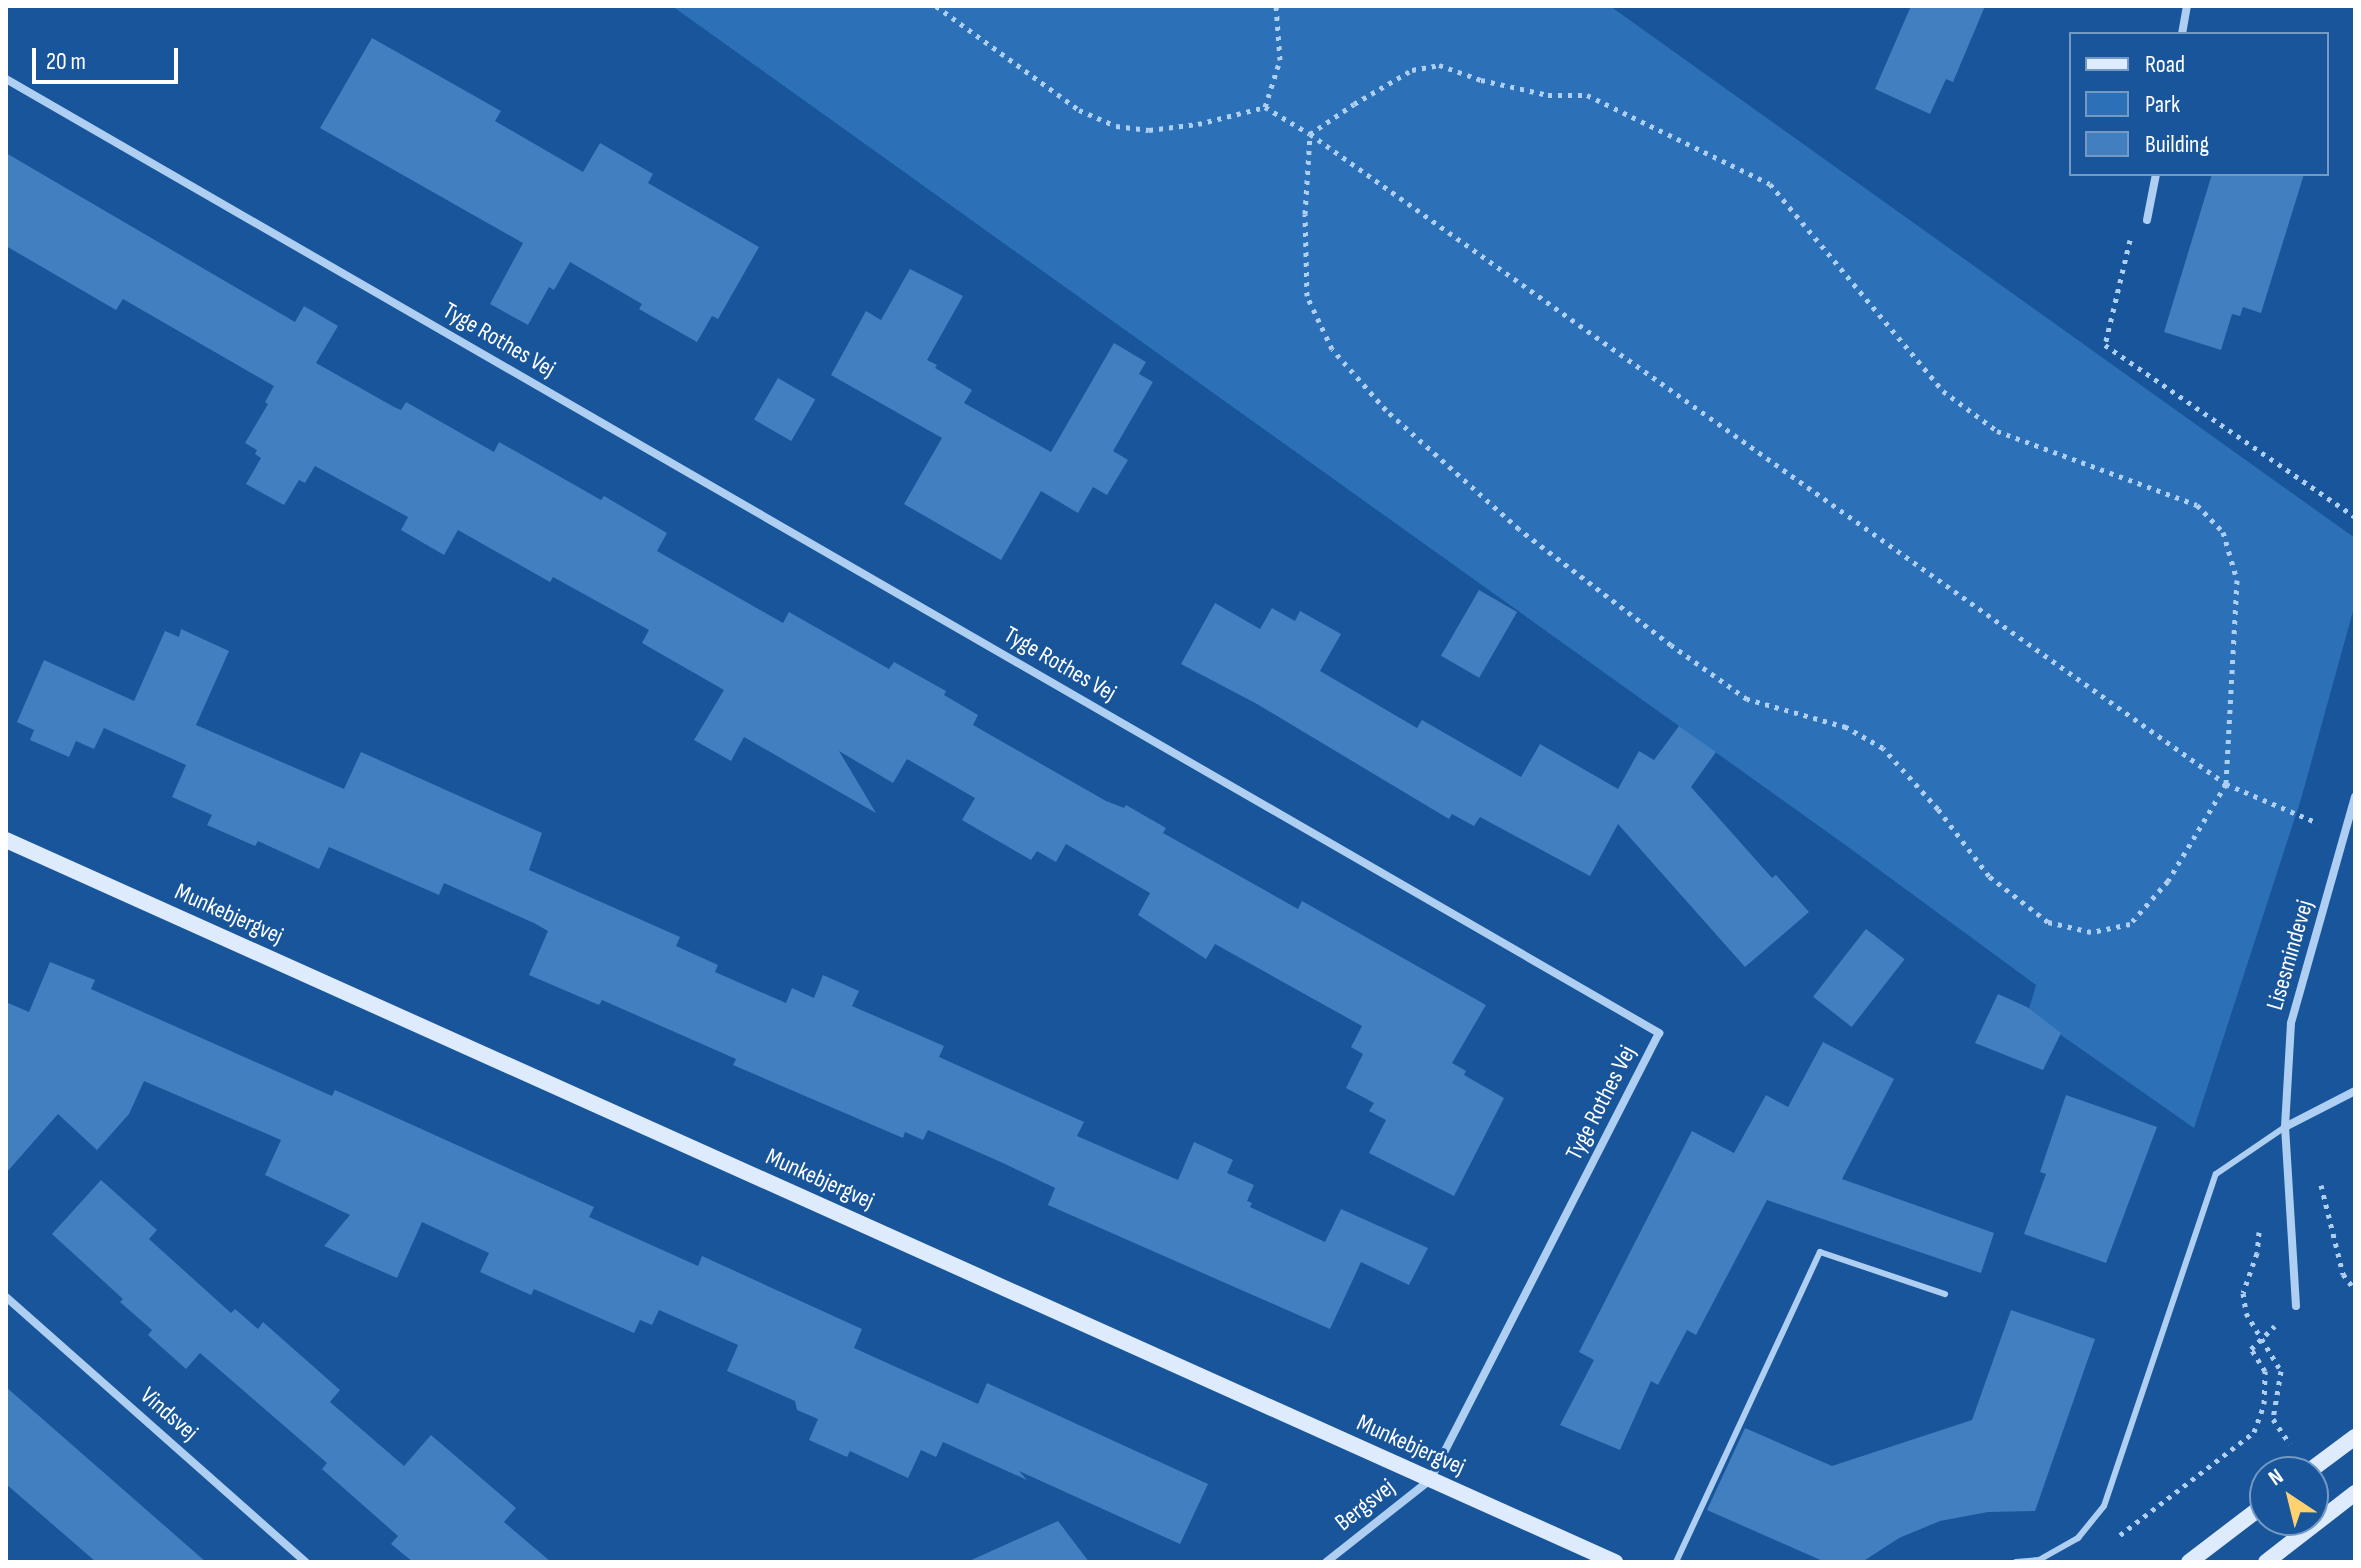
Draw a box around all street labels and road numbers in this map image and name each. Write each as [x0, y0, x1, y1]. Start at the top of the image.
street label: Tyge Rothes Vej [438, 296, 560, 384]
street label: Tyge Rothes Vej [999, 620, 1121, 708]
street label: Munkebjergvej [170, 877, 288, 951]
street label: Lisesmindevej [2261, 897, 2319, 1013]
street label: Tyge Rothes Vej [1560, 1041, 1642, 1165]
street label: Munkebjergvej [761, 1142, 879, 1216]
street label: Vindsvej [134, 1381, 204, 1447]
street label: Munkebjergvej [1352, 1408, 1470, 1482]
street label: Bergsvej [1329, 1473, 1401, 1537]

